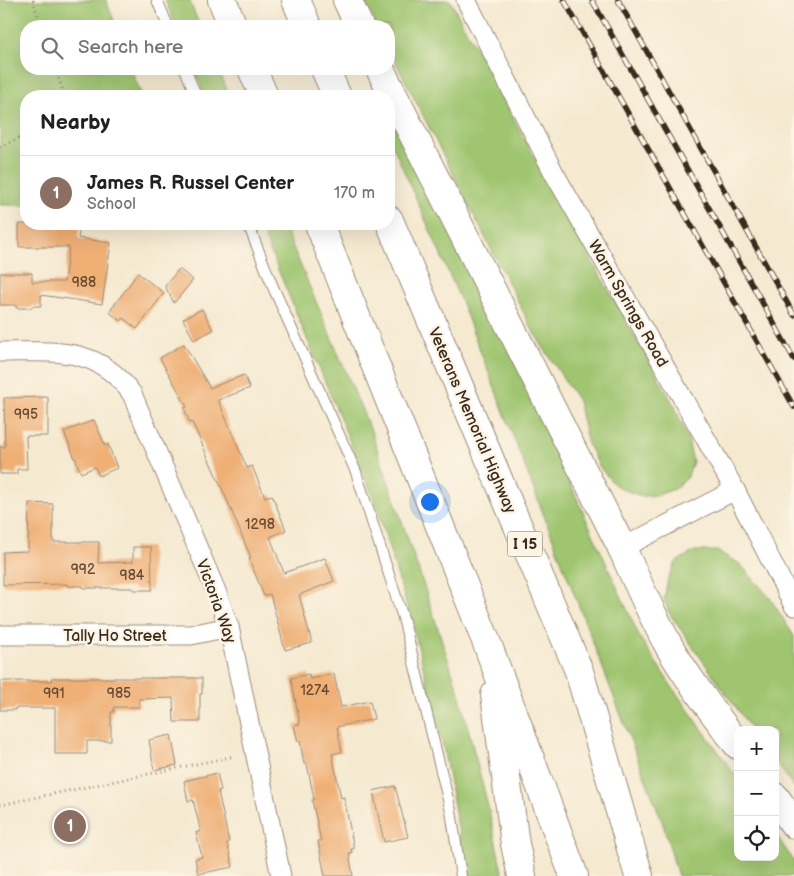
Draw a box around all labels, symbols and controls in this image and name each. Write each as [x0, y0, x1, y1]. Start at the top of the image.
search box [20, 20, 395, 75]
icon: search [38, 34, 66, 62]
text: Search here [78, 36, 183, 59]
text: Nearby [40, 110, 110, 135]
text: James R. Russel Center [87, 172, 294, 195]
text: 1 [53, 184, 59, 203]
text: 170 m [334, 184, 375, 203]
text: School [87, 195, 136, 214]
street label: Warm Springs Road [584, 237, 672, 371]
house number: 988 [72, 274, 96, 291]
street label: Veterans Memorial Highway [424, 325, 520, 517]
house number: 995 [14, 406, 38, 423]
your location [417, 489, 443, 515]
house number: 1298 [245, 516, 275, 533]
road number: I 15 [508, 532, 542, 556]
street label: Victoria Way [192, 557, 240, 647]
house number: 992 [71, 561, 96, 578]
house number: 984 [120, 567, 145, 584]
street label: Tally Ho Street [63, 627, 167, 646]
house number: 1274 [300, 682, 330, 699]
house number: 991 [43, 685, 65, 702]
house number: 985 [107, 685, 131, 702]
map controls [734, 726, 779, 861]
button: + [734, 726, 779, 771]
button: − [734, 771, 779, 816]
pin: 1 [54, 807, 86, 845]
button: locate [734, 816, 779, 861]

